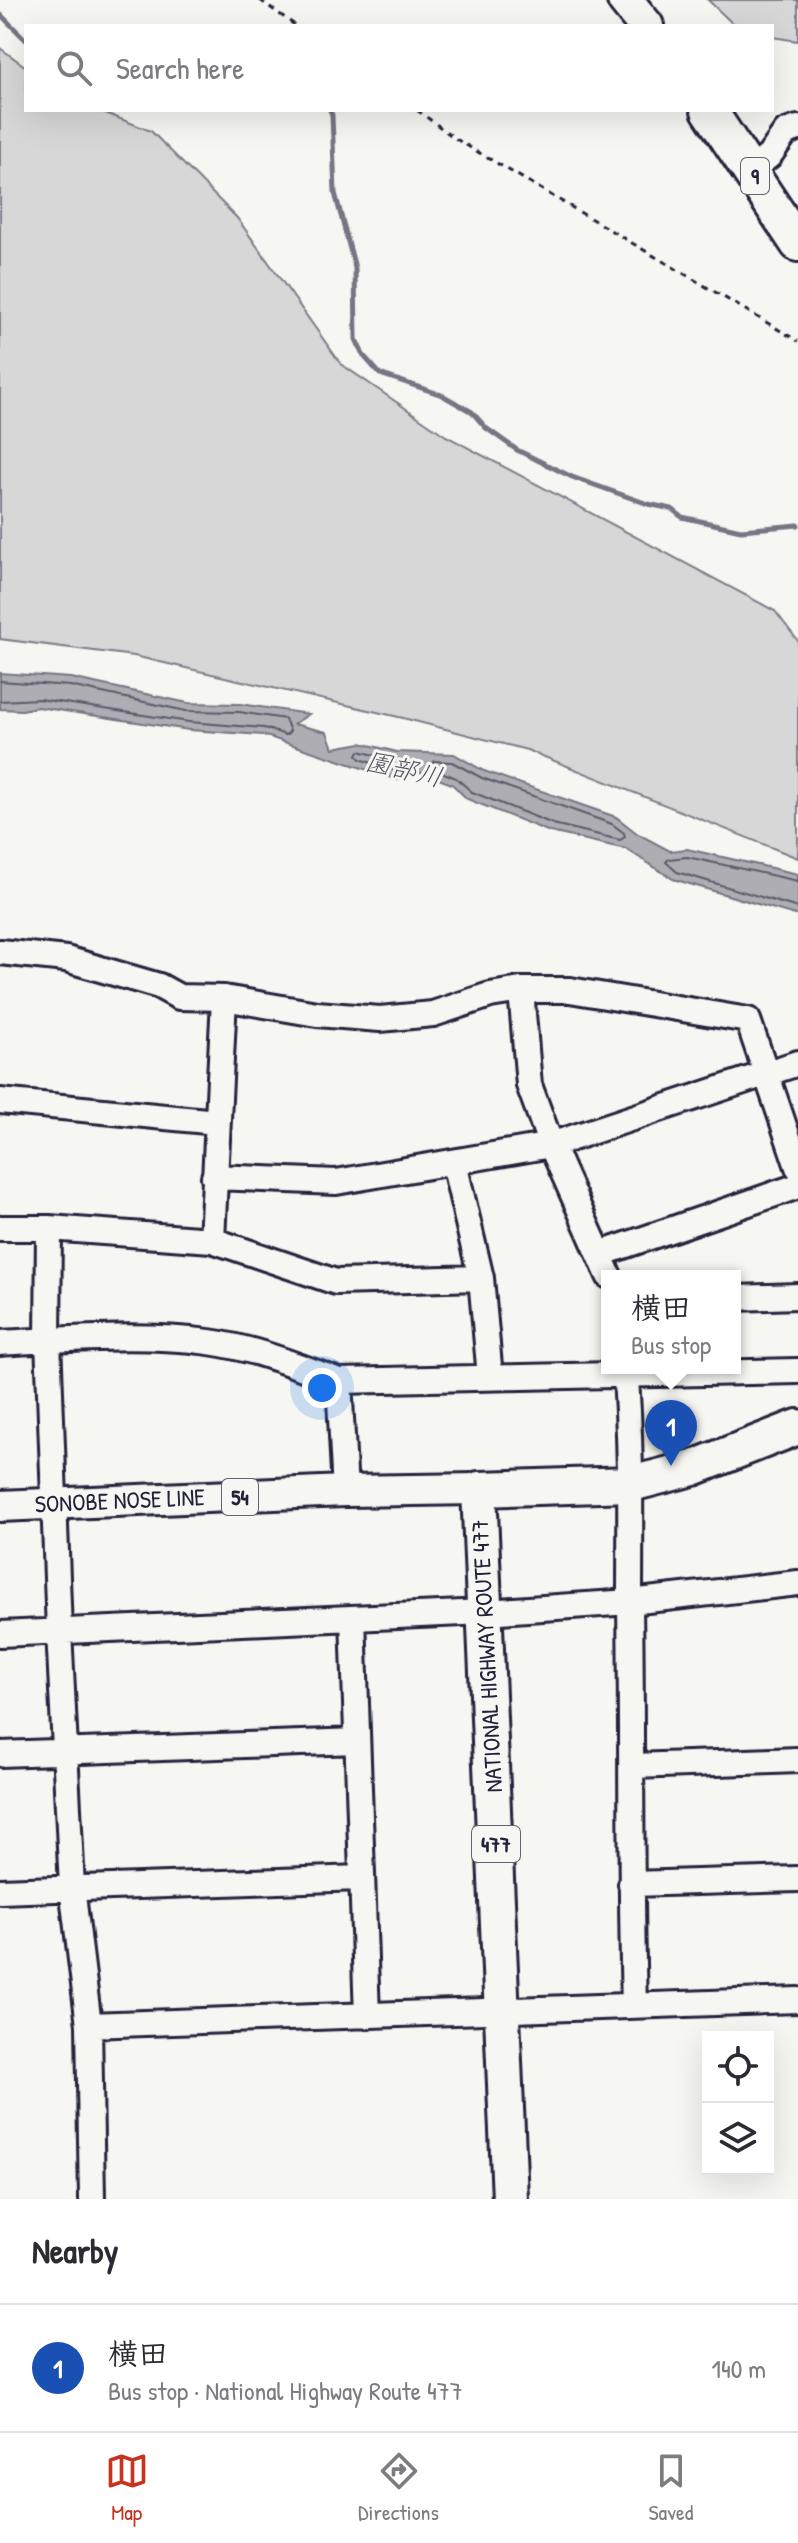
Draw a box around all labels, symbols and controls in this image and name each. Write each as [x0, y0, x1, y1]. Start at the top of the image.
search box [24, 24, 774, 112]
icon: search [52, 46, 96, 90]
text: Search here [116, 48, 244, 88]
road number: 9 [741, 158, 769, 194]
water label: 園部川 [362, 743, 446, 794]
popup [601, 1270, 741, 1374]
text: 横田 [631, 1287, 691, 1327]
text: Bus stop [631, 1327, 711, 1362]
your location [302, 1368, 342, 1408]
pin: 1 [645, 1400, 697, 1466]
road number: 54 [222, 1479, 258, 1515]
street label: SONOBE NOSE LINE [34, 1480, 206, 1519]
street label: NATIONAL HIGHWAY ROUTE 477 [463, 1519, 509, 1793]
road number: 477 [472, 1826, 520, 1862]
map controls [702, 2031, 774, 2175]
button: locate [702, 2031, 774, 2103]
button: layers [702, 2103, 774, 2175]
text: Nearby [32, 2228, 118, 2274]
text: 横田 [108, 2333, 168, 2373]
text: 1 [53, 2351, 63, 2386]
text: 140 m [712, 2351, 766, 2386]
text: Bus stop · National Highway Route 477 [108, 2373, 463, 2408]
tab: Map [105, 2449, 149, 2527]
tab: Directions [358, 2449, 439, 2527]
tab: Saved [648, 2449, 693, 2527]

